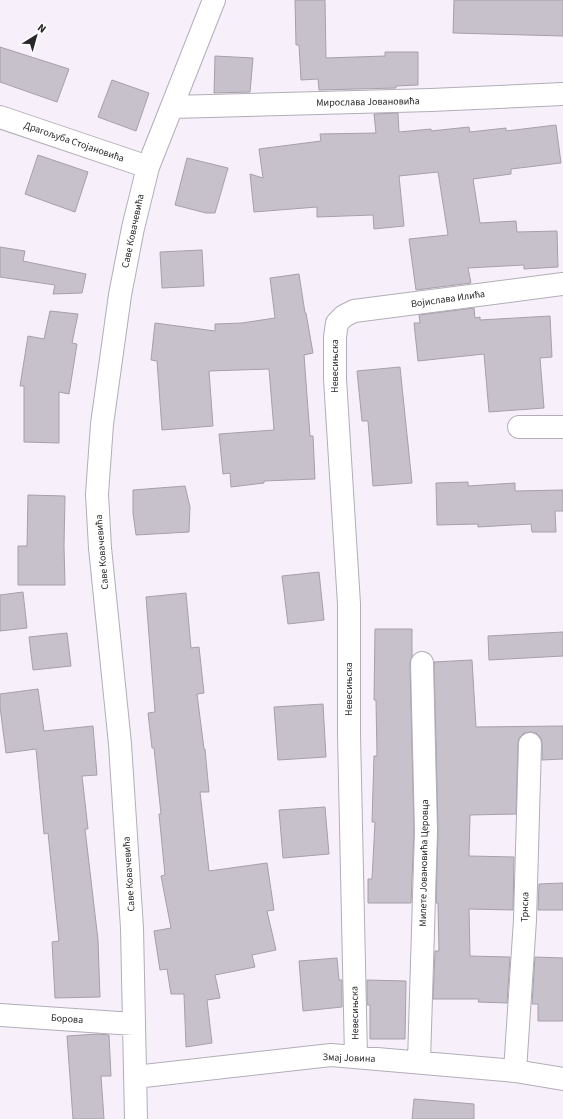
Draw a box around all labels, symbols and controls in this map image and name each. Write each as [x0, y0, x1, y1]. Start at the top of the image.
north arrow [16, 16, 56, 56]
text: N [34, 20, 49, 37]
street label: Мирослава Јовановића [316, 94, 420, 110]
street label: Драгољуба Стојановића [22, 118, 126, 166]
street label: Саве Ковачевића [118, 193, 148, 269]
street label: Војислава Илића [410, 287, 486, 311]
street label: Невесињска [328, 339, 342, 393]
street label: Саве Ковачевића [92, 514, 112, 590]
street label: Невесињска [342, 662, 356, 716]
street label: Милете Јовановића Церовца [416, 799, 432, 927]
street label: Саве Ковачевића [119, 836, 139, 912]
street label: Трнска [517, 891, 533, 923]
street label: Невесињска [348, 986, 362, 1040]
street label: Борова [50, 1011, 84, 1027]
street label: Змај Јовина [322, 1050, 376, 1066]

